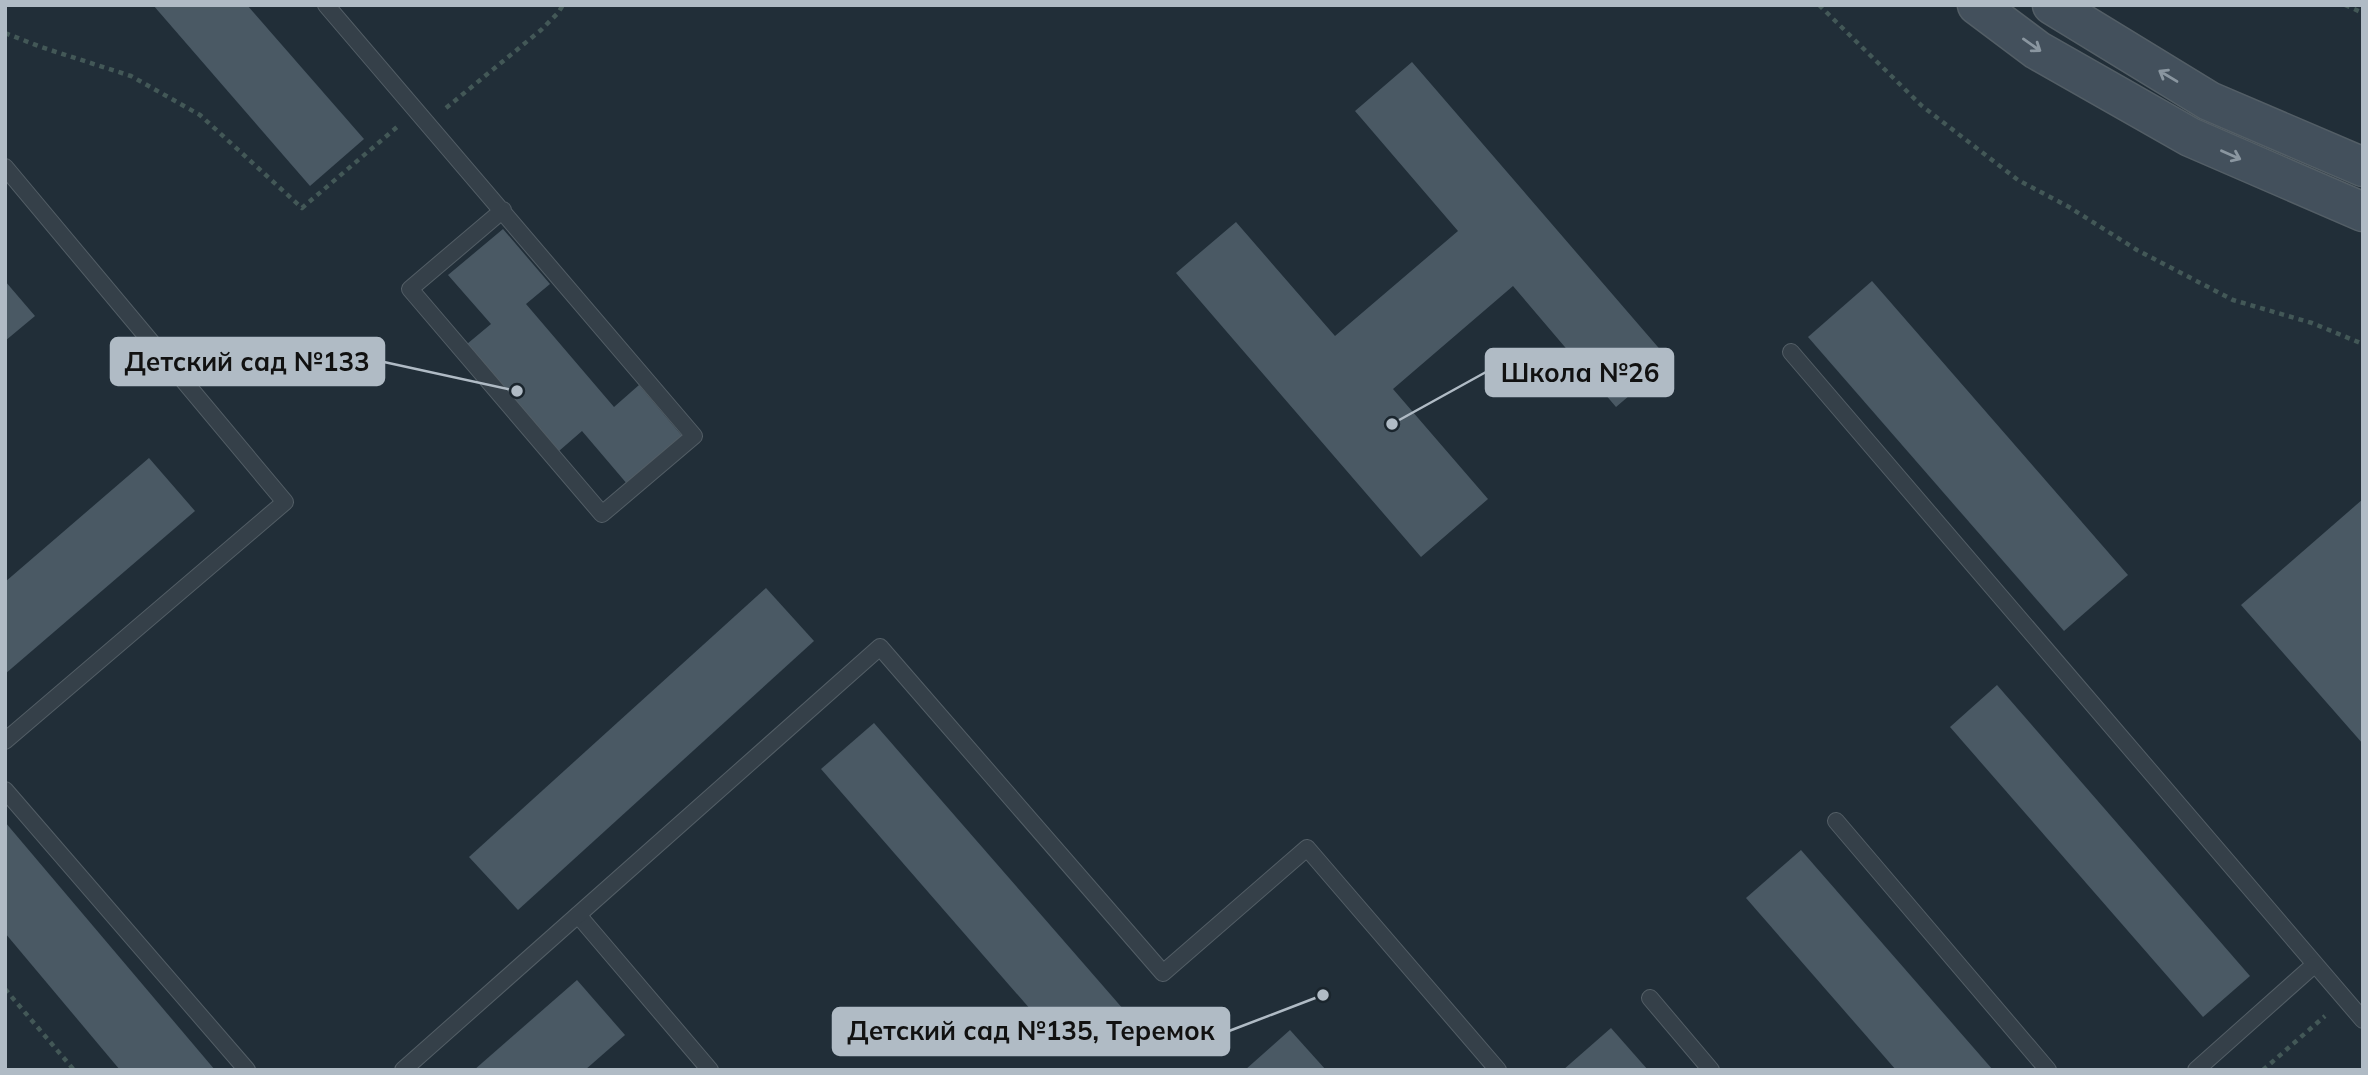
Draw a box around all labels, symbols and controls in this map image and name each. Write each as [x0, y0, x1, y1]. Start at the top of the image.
one-way arrow [2022, 38, 2041, 52]
one-way arrow [2159, 69, 2179, 83]
one-way arrow [2220, 149, 2241, 162]
callout: Детский сад №133 [111, 338, 384, 385]
text: Детский сад №133 [124, 345, 370, 378]
callout: Школа №26 [1486, 349, 1673, 396]
text: Школа №26 [1501, 356, 1659, 389]
callout: Детский сад №135, Теремок [833, 1008, 1229, 1055]
text: Детский сад №135, Теремок [847, 1014, 1215, 1047]

